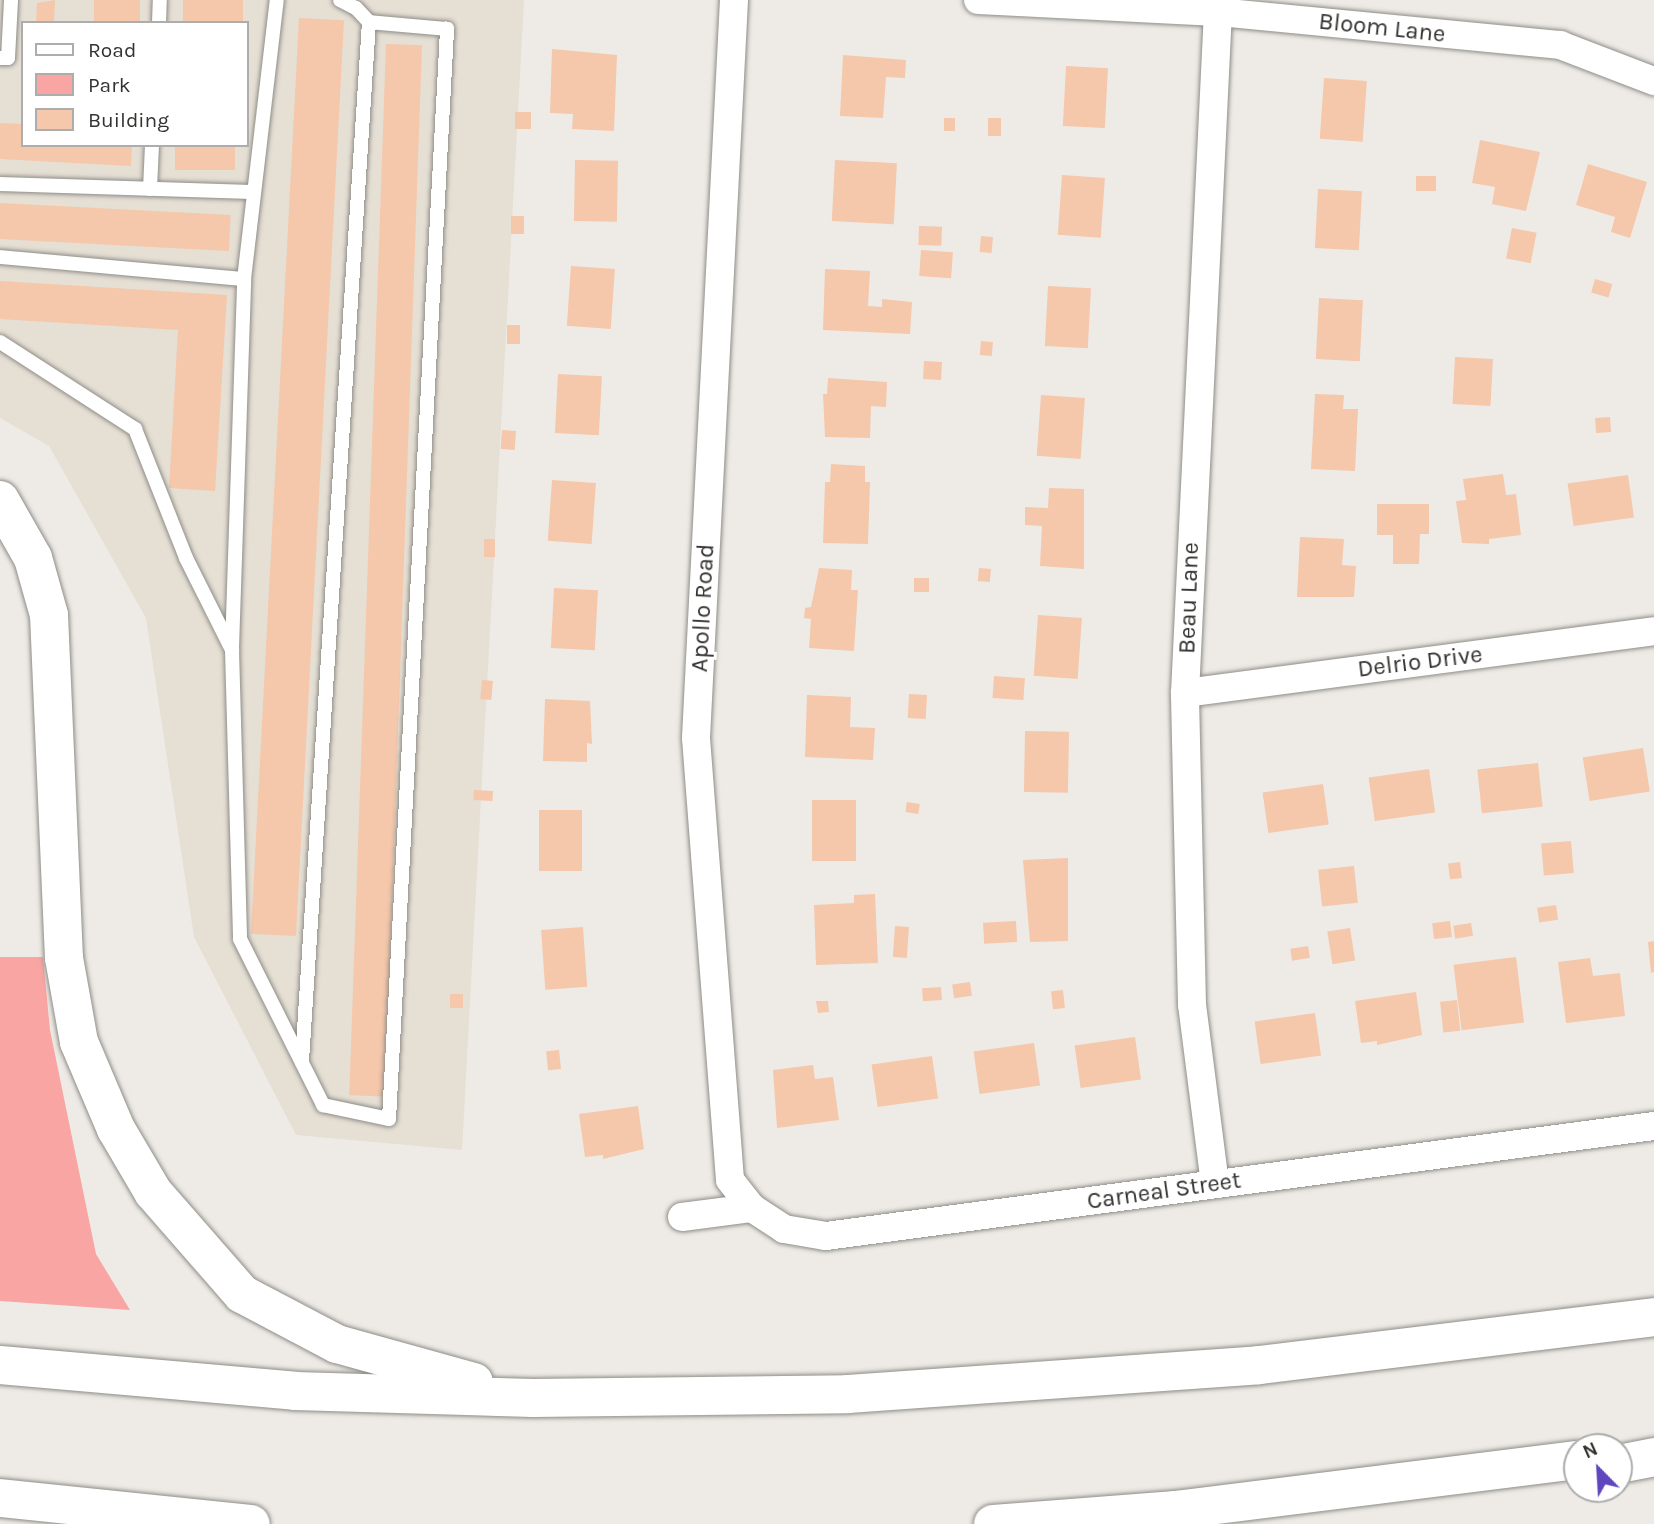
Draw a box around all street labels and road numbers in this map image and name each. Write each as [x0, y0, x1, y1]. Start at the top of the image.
street label: Bloom Lane [1317, 7, 1447, 49]
street label: Beau Lane [1173, 542, 1205, 654]
street label: Apollo Road [685, 543, 721, 673]
street label: Delrio Drive [1356, 640, 1484, 684]
street label: Carneal Street [1085, 1166, 1243, 1216]

